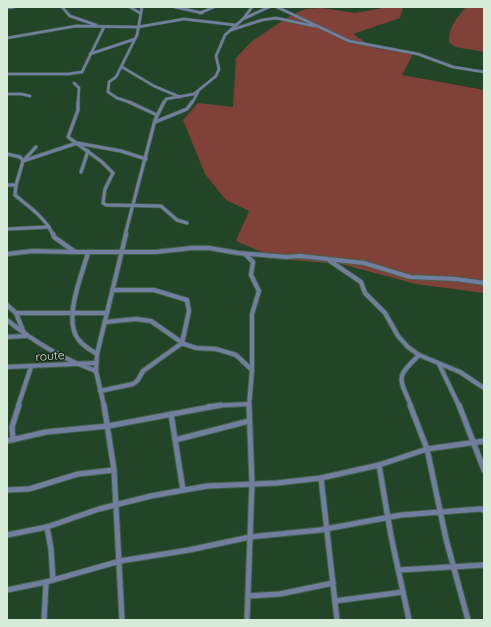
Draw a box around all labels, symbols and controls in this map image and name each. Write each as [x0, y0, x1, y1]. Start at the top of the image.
street label: route [35, 347, 65, 364]

